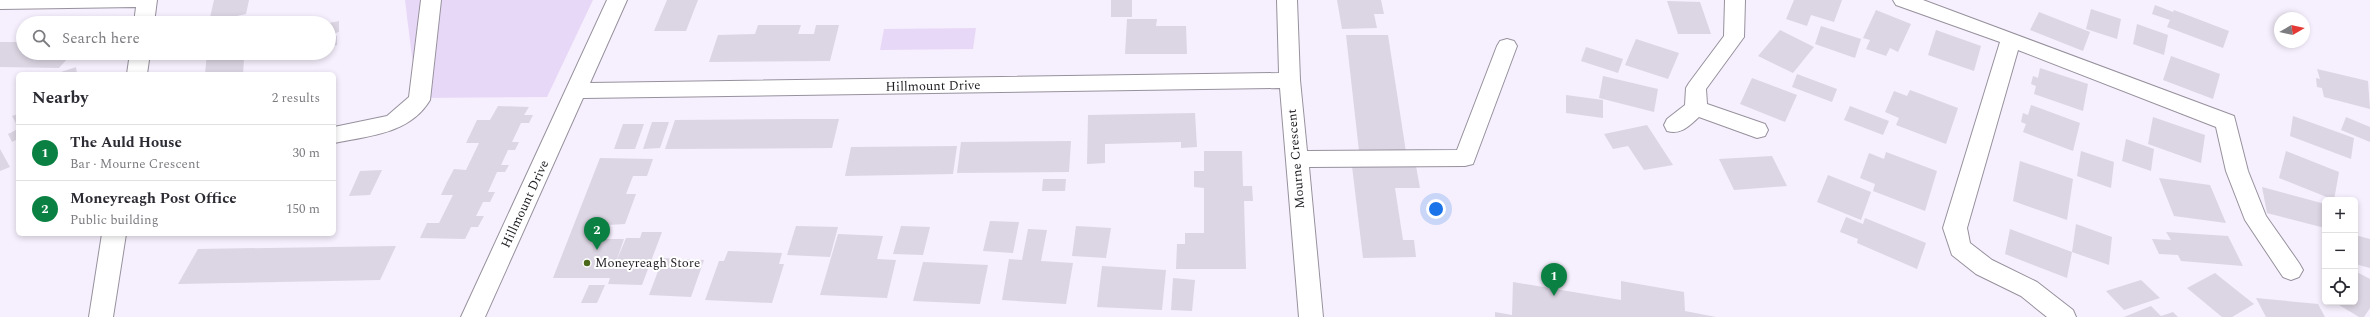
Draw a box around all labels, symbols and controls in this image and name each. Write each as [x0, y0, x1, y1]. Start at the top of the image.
north arrow [2274, 12, 2310, 48]
search box [16, 16, 336, 60]
icon: search [30, 27, 52, 49]
text: Search here [62, 27, 140, 50]
street label: Hillmount Drive [885, 75, 981, 97]
text: Nearby [32, 85, 88, 111]
text: 2 results [272, 88, 320, 108]
street label: Mourne Crescent [1282, 108, 1310, 210]
text: The Auld House [70, 131, 182, 154]
text: 1 [41, 143, 49, 163]
text: 30 m [293, 143, 320, 163]
text: Bar · Mourne Crescent [70, 154, 200, 174]
street label: Hillmount Drive [496, 157, 554, 251]
text: Moneyreagh Post Office [70, 187, 237, 210]
map controls [2322, 197, 2358, 305]
button: + [2322, 197, 2358, 233]
text: 2 [41, 199, 49, 219]
text: 150 m [286, 199, 320, 219]
your location [1426, 199, 1446, 219]
text: Public building [70, 210, 159, 230]
pin: 2 [584, 217, 610, 250]
button: − [2322, 233, 2358, 269]
place label: Moneyreagh Store [595, 253, 700, 273]
marker: Moneyreagh Store [582, 258, 592, 268]
pin: 1 [1541, 263, 1567, 296]
button: locate [2322, 269, 2358, 305]

